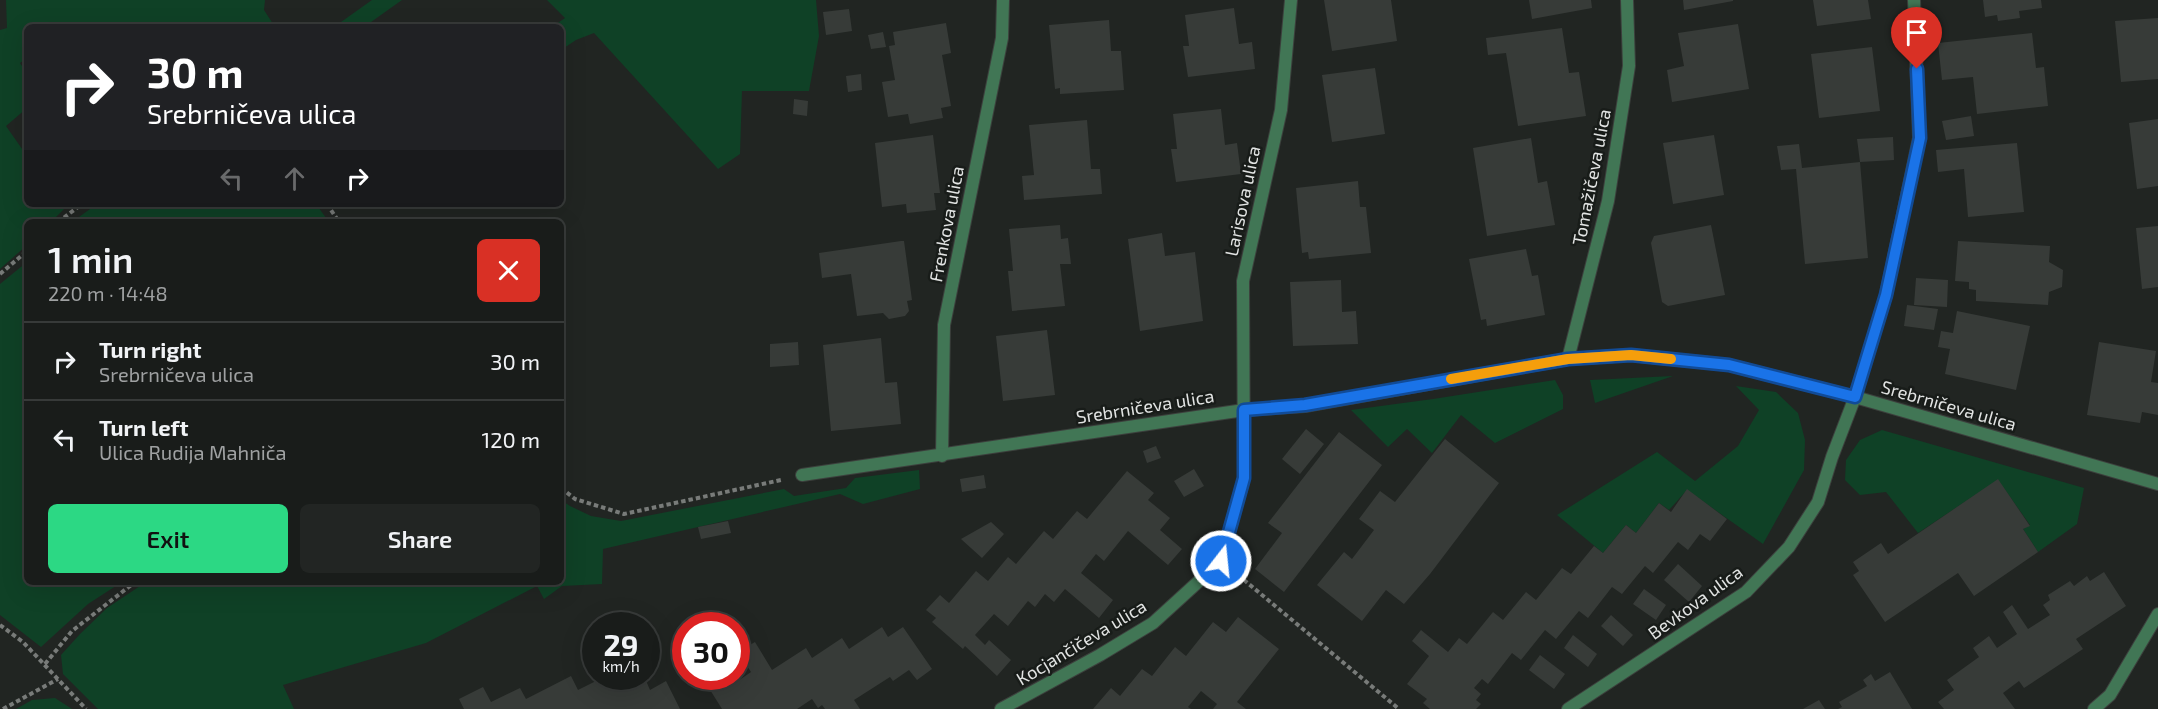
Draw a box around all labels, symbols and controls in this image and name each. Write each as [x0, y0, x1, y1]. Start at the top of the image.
pin [1891, 7, 1942, 69]
icon: arrive [1900, 16, 1933, 49]
text: 30 m [147, 46, 243, 96]
icon: right [48, 48, 126, 126]
text: Srebrničeva ulica [147, 97, 356, 129]
street label: Tomažičeva ulica [1567, 107, 1615, 247]
street label: Larisova ulica [1220, 144, 1264, 258]
icon: left [215, 162, 248, 195]
icon: ahead [278, 162, 311, 195]
icon: right [341, 162, 374, 195]
street label: Frenkova ulica [924, 164, 968, 284]
text: 1 min [48, 237, 133, 280]
button: close [477, 239, 540, 302]
text: 220 m · 14:48 [48, 281, 168, 305]
text: Turn right [99, 336, 201, 362]
icon: right [48, 345, 81, 378]
text: 30 m [490, 348, 540, 374]
text: Srebrničeva ulica [99, 362, 254, 386]
street label: Srebrničeva ulica [1879, 375, 2019, 435]
street label: Srebrničeva ulica [1074, 384, 1216, 428]
text: Turn left [99, 414, 188, 440]
icon: left [48, 423, 81, 456]
text: 120 m [481, 426, 540, 452]
text: Ulica Rudija Mahniča [99, 440, 287, 464]
button: Exit [48, 504, 288, 573]
button: Share [300, 504, 540, 573]
position arrow [1189, 529, 1253, 593]
street label: Bevkova ulica [1643, 560, 1747, 644]
street label: Kocjančičeva ulica [1012, 594, 1150, 690]
speed limit sign: 30 [672, 612, 750, 690]
text: 29 [603, 626, 639, 662]
text: km/h [602, 657, 640, 675]

